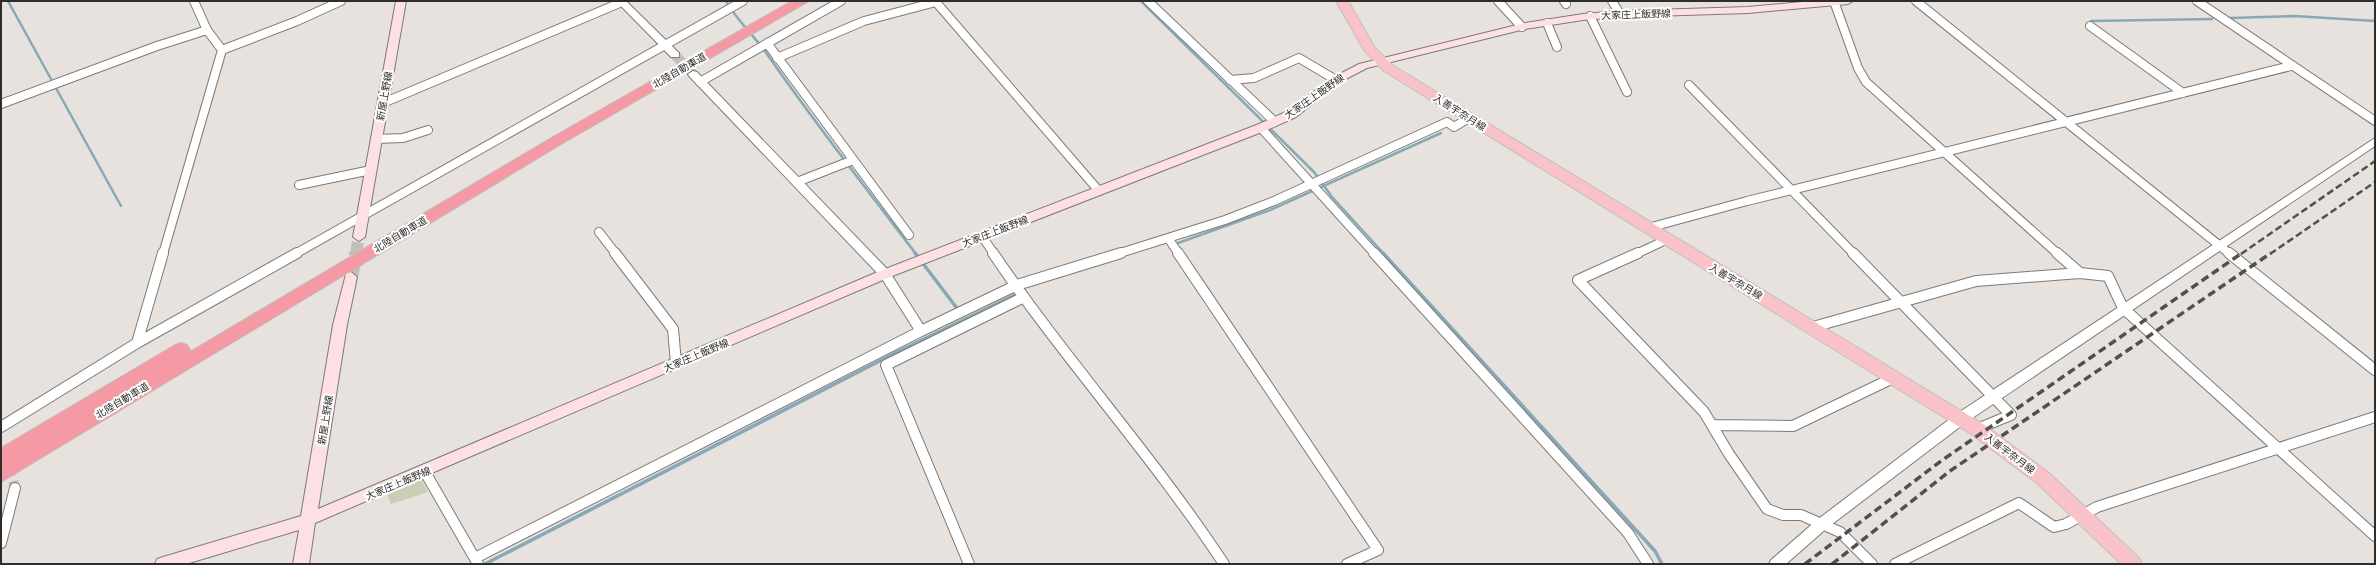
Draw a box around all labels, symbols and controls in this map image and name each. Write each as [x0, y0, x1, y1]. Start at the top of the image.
street label: 大家庄上飯野線 [1601, 8, 1671, 23]
street label: 北陸自動車道 [651, 51, 709, 92]
street label: 新屋上野線 [375, 71, 396, 122]
street label: 大家庄上飯野線 [1282, 72, 1347, 123]
street label: 入善宇奈月線 [1430, 92, 1488, 135]
street label: 北陸自動車道 [372, 214, 430, 256]
street label: 大家庄上飯野線 [961, 214, 1031, 251]
street label: 入善宇奈月線 [1706, 261, 1764, 303]
street label: 大家庄上飯野線 [662, 337, 731, 376]
street label: 北陸自動車道 [94, 380, 152, 422]
street label: 新屋上野線 [316, 395, 337, 446]
street label: 入善宇奈月線 [1981, 431, 2037, 477]
street label: 大家庄上飯野線 [364, 465, 433, 504]

